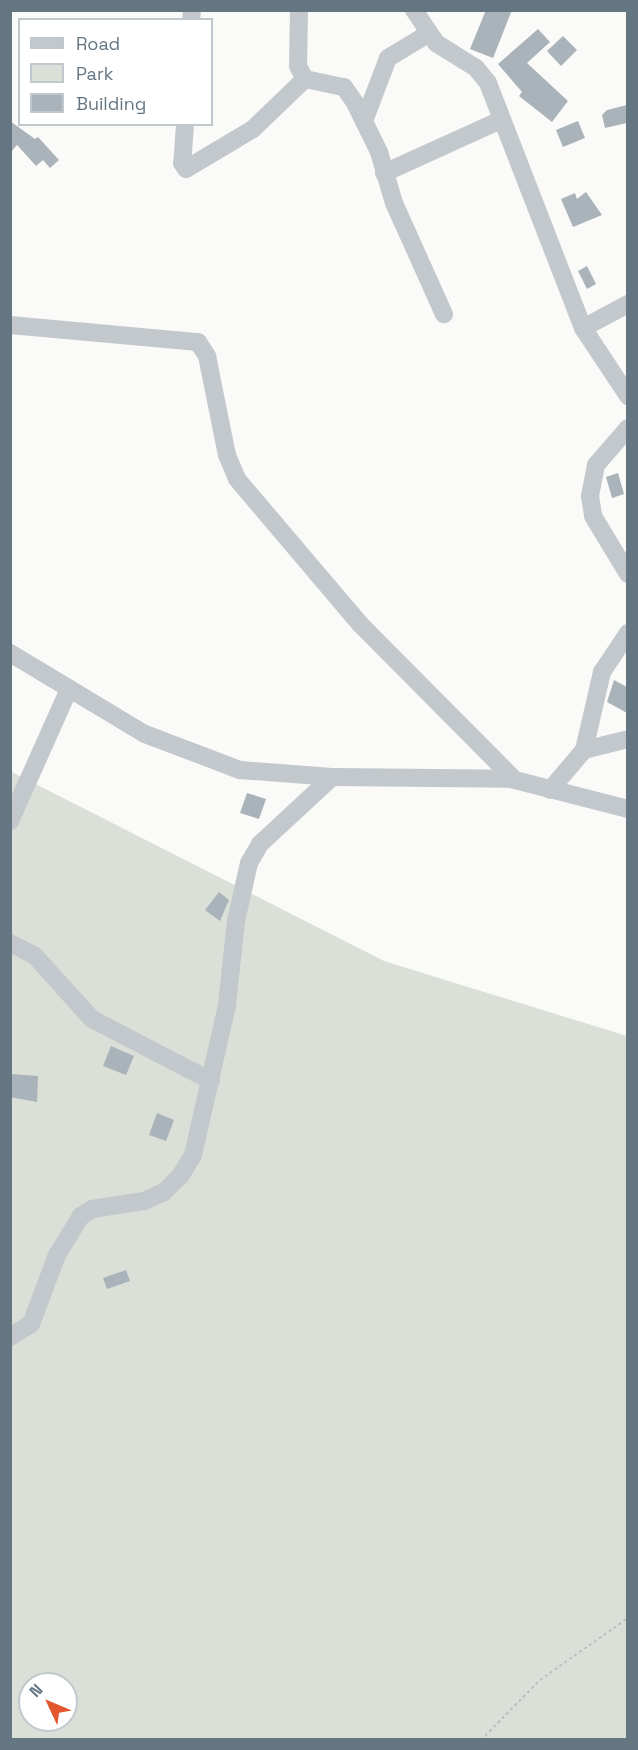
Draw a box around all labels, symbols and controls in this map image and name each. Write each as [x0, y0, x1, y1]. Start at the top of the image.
legend [18, 18, 213, 126]
text: Road [76, 32, 120, 55]
text: Park [76, 62, 113, 85]
text: Building [76, 92, 146, 115]
north arrow [18, 1672, 78, 1732]
text: N [25, 1679, 47, 1702]

